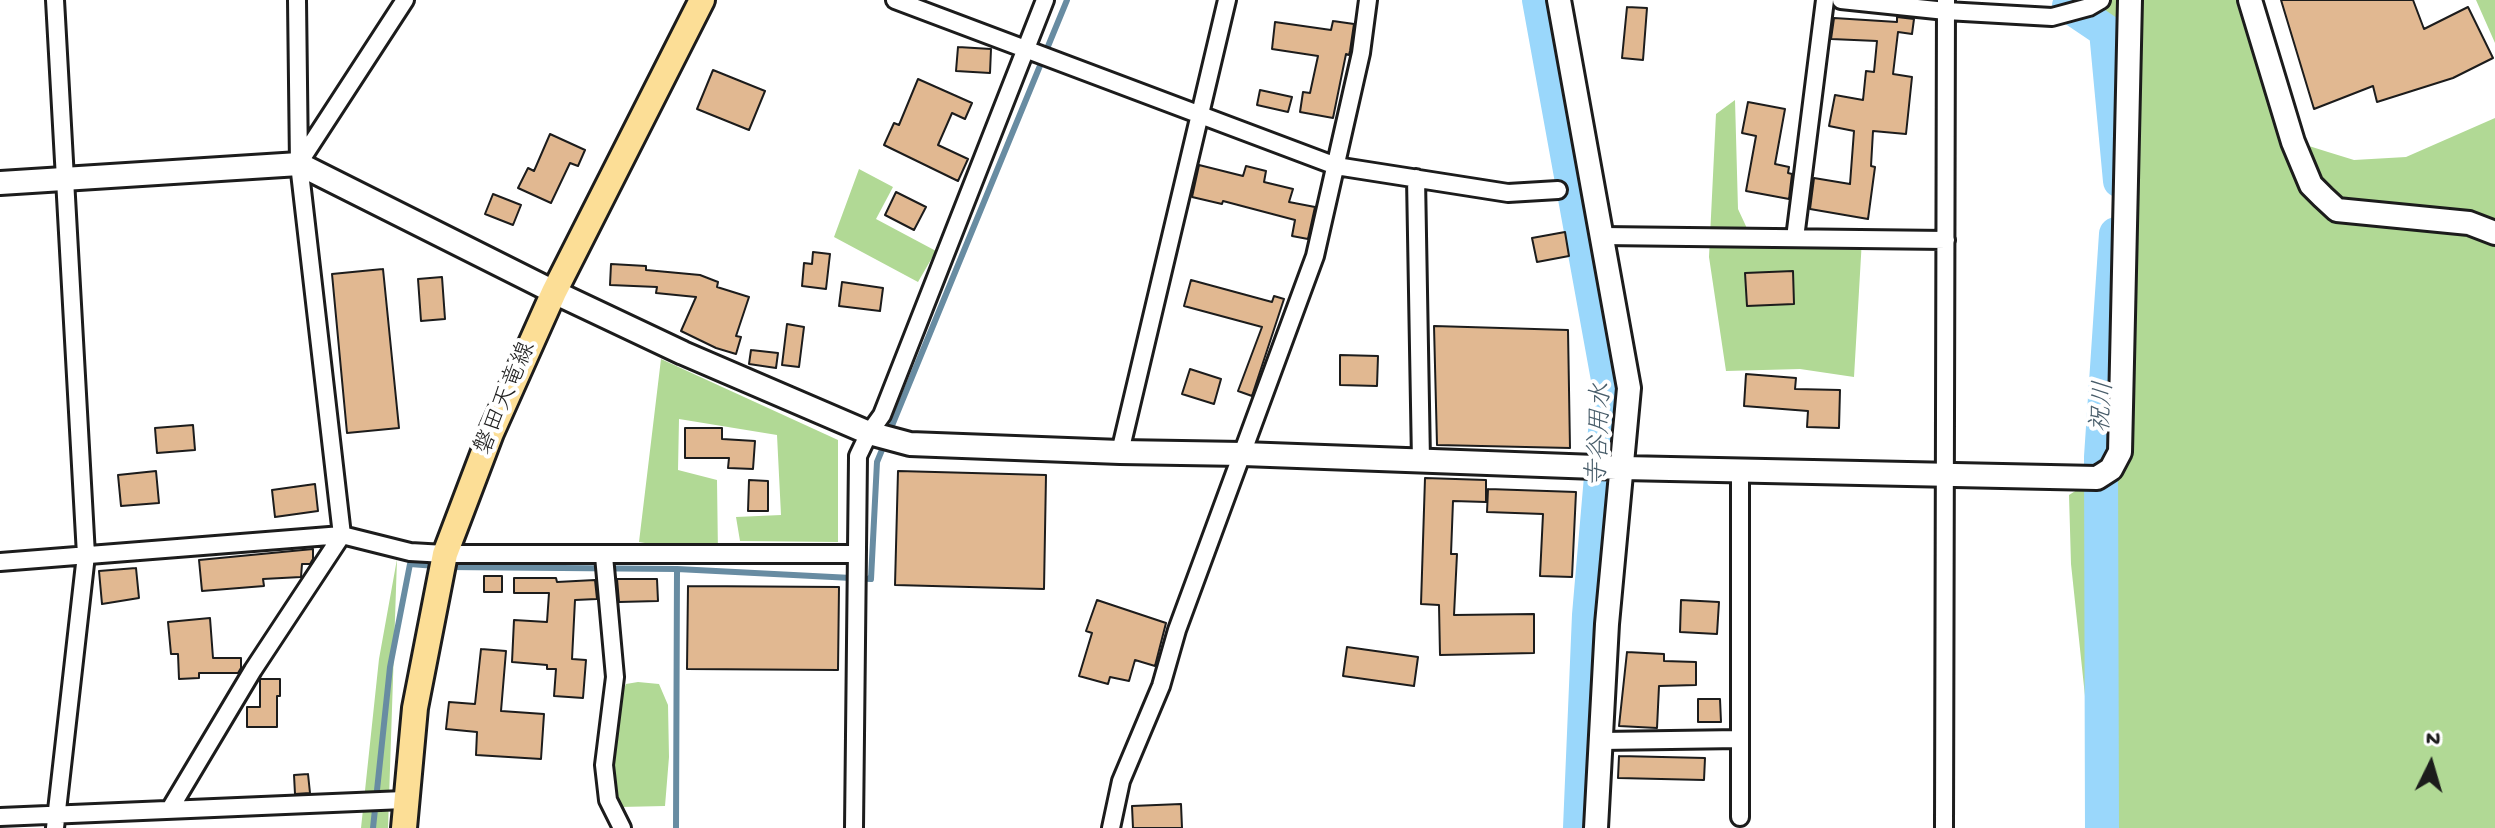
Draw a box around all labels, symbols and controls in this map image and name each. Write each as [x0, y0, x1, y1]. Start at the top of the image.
street label: 磐田天竜線 [470, 338, 544, 460]
water label: 祝川 [2088, 380, 2122, 434]
water label: 寺谷用水 [1584, 382, 1620, 488]
north arrow [2391, 724, 2471, 804]
text: N [2425, 727, 2441, 754]

